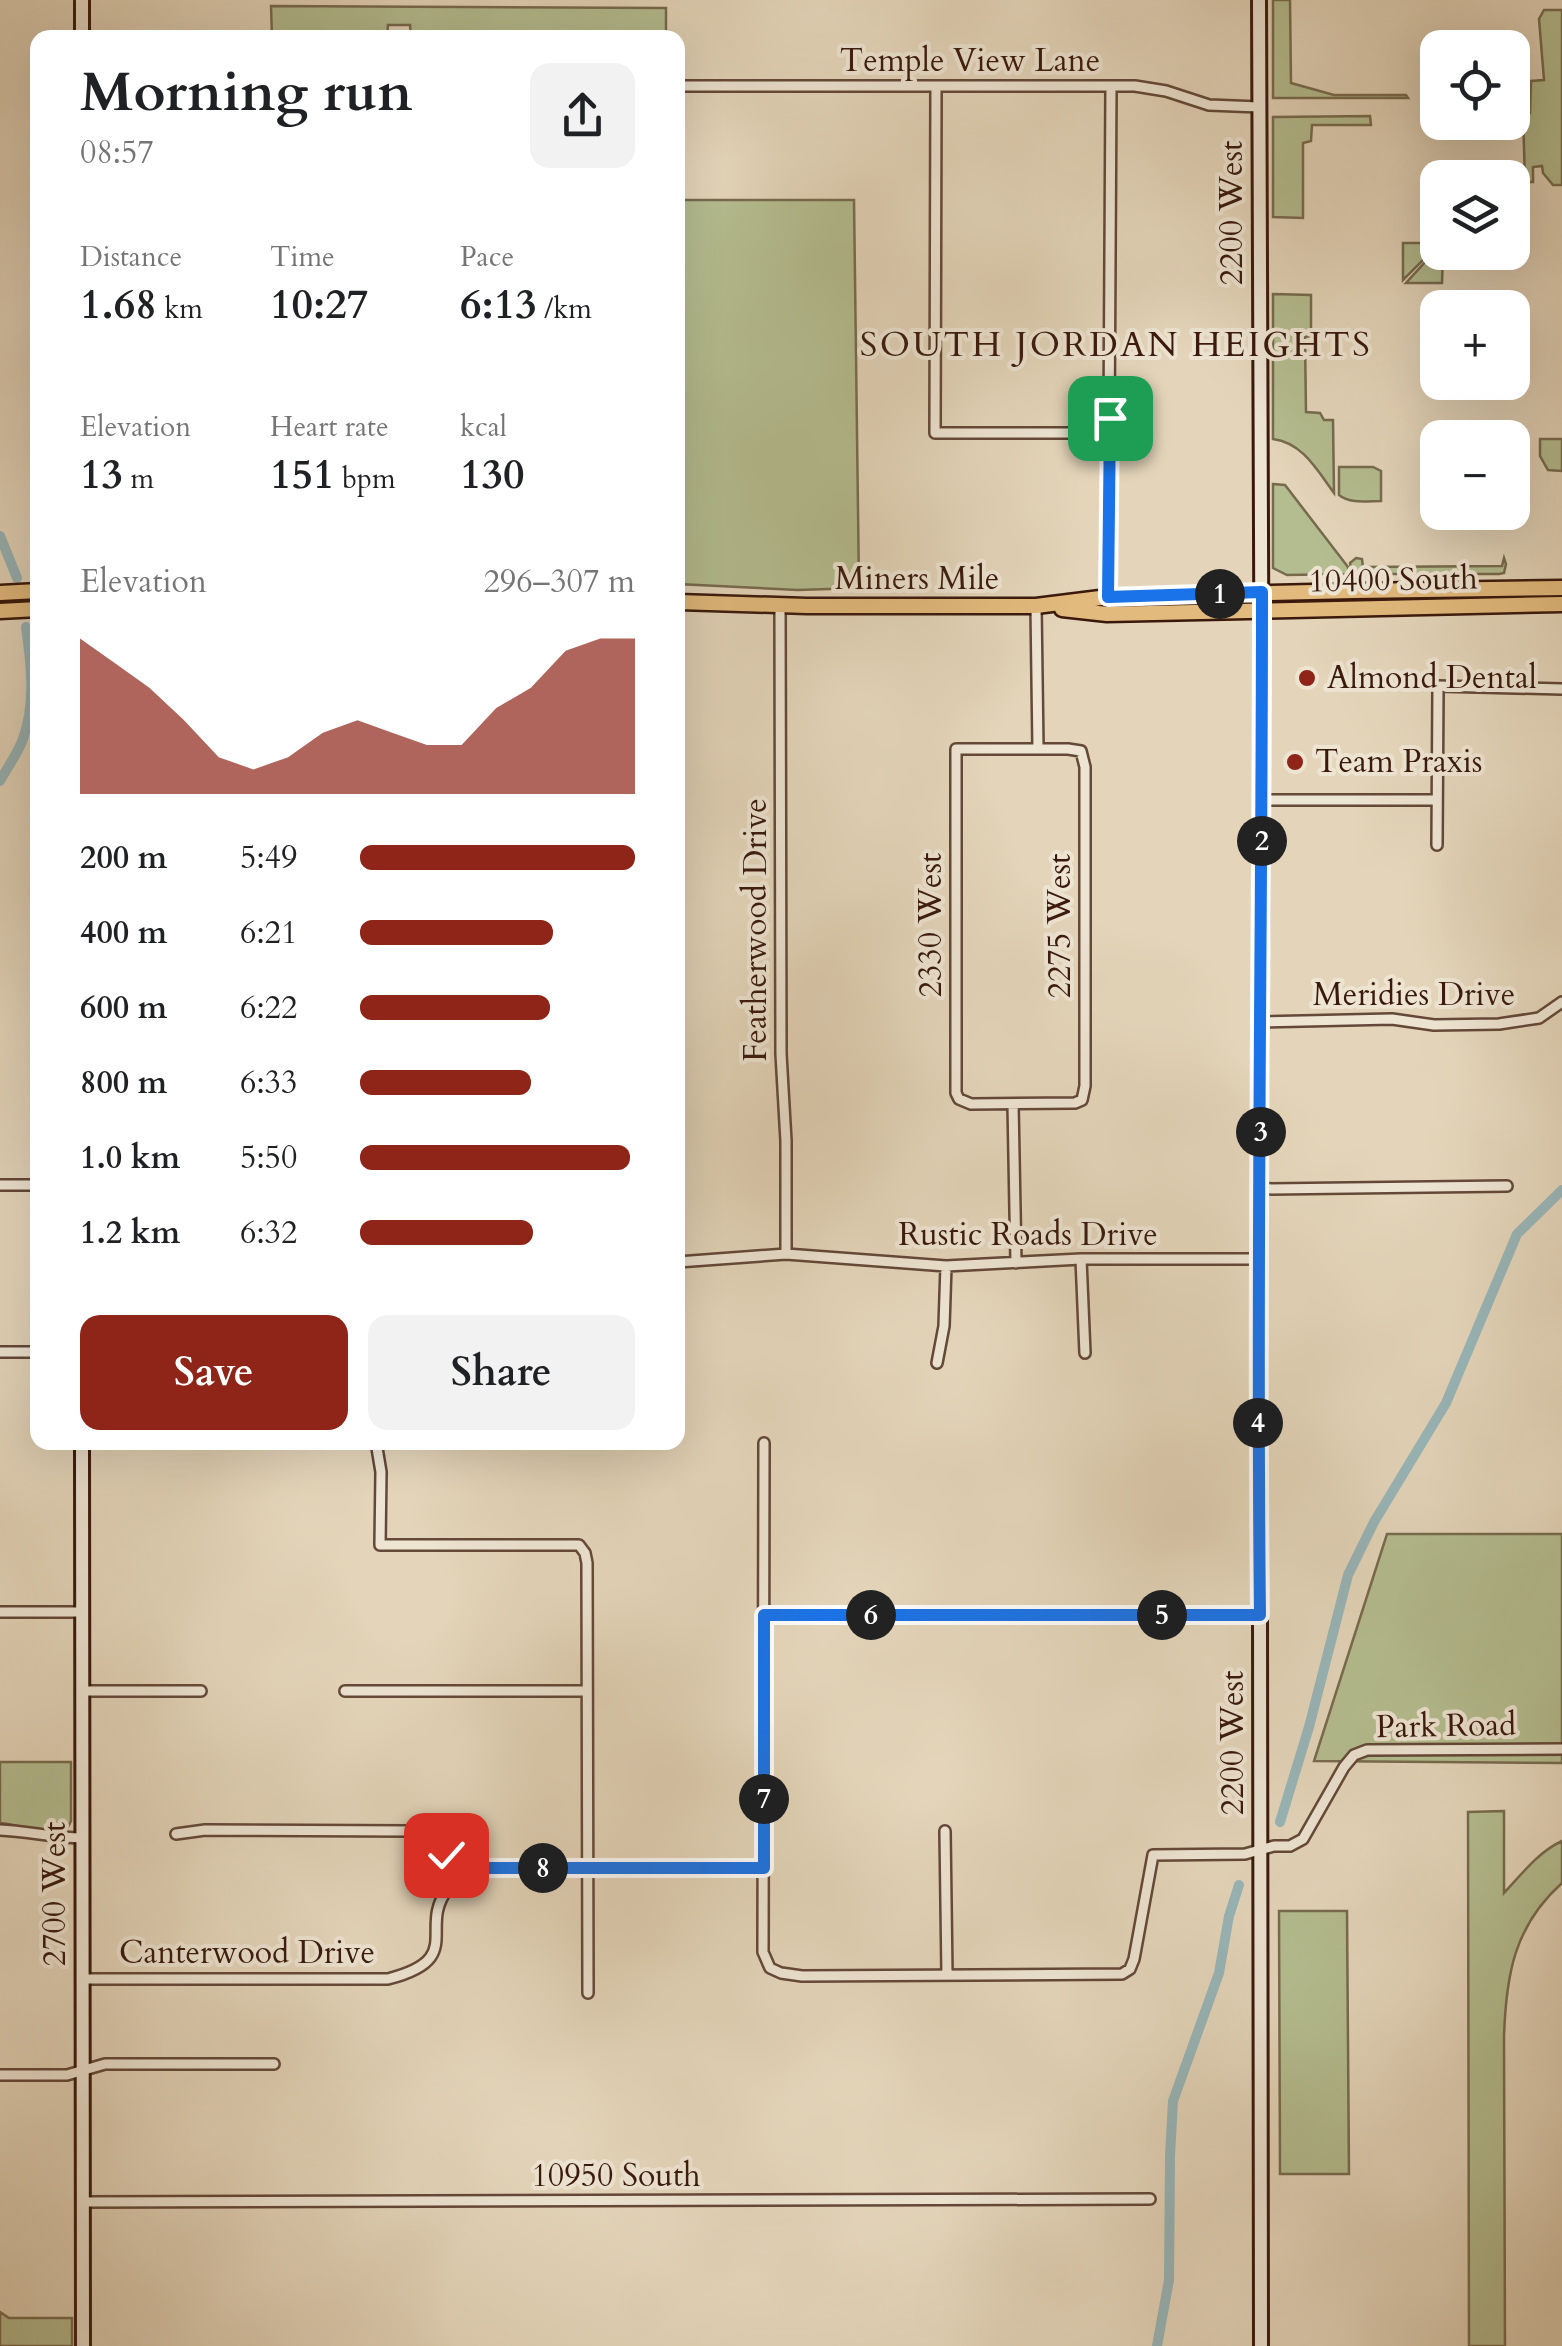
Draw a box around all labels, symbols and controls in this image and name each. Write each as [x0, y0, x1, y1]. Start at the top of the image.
map controls [1420, 30, 1530, 530]
button: locate [1420, 30, 1530, 140]
street label: Temple View Lane [840, 39, 1100, 83]
text: Morning run [80, 56, 413, 130]
button: share [530, 63, 635, 168]
text: 08:57 [80, 131, 154, 175]
street label: 2200 West [1210, 141, 1254, 285]
button: layers [1420, 160, 1530, 270]
text: Distance [80, 238, 182, 276]
text: Time [270, 238, 335, 276]
text: Pace [460, 238, 514, 276]
text: 1.68 [80, 276, 157, 333]
text: 10:27 [270, 276, 368, 333]
text: 6:13 [460, 276, 537, 333]
text: km [157, 290, 203, 328]
text: /km [537, 290, 592, 328]
button: + [1420, 290, 1530, 400]
district label: SOUTH JORDAN HEIGHTS [860, 321, 1372, 369]
pin [1068, 376, 1153, 461]
icon: arrive [1083, 391, 1138, 446]
text: Elevation [80, 408, 191, 446]
text: Heart rate [270, 408, 389, 446]
text: kcal [460, 408, 507, 446]
button: − [1420, 420, 1530, 530]
text: 13 [80, 446, 123, 503]
text: 151 [270, 446, 335, 503]
text: 130 [460, 446, 525, 503]
text: m [123, 460, 154, 498]
text: bpm [335, 460, 396, 498]
street label: Miners Mile [835, 557, 999, 601]
street label: 10400 South [1308, 557, 1478, 603]
text: Elevation [80, 560, 207, 604]
text: 296–307 m [483, 560, 635, 604]
pin: 1 [1195, 569, 1245, 619]
text: 1 [1213, 575, 1227, 613]
place label: Almond Dental [1327, 656, 1537, 700]
marker: Almond Dental [1296, 667, 1318, 689]
place label: Team Praxis [1315, 740, 1483, 784]
marker: Team Praxis [1284, 751, 1306, 773]
street label: Featherwood Drive [734, 798, 778, 1062]
pin: 2 [1237, 816, 1287, 866]
text: 2 [1255, 822, 1269, 860]
text: 200 m [80, 836, 167, 880]
text: 5:49 [240, 836, 297, 880]
street label: 2330 West [909, 853, 953, 997]
street label: 2275 West [1038, 854, 1082, 998]
text: 400 m [80, 911, 167, 955]
text: 6:21 [240, 911, 297, 955]
street label: Meridies Drive [1313, 973, 1515, 1017]
text: 600 m [80, 986, 167, 1030]
text: 6:22 [240, 986, 297, 1030]
text: 800 m [80, 1061, 167, 1105]
text: 6:33 [240, 1061, 297, 1105]
pin: 3 [1236, 1107, 1286, 1157]
text: 3 [1254, 1113, 1268, 1151]
text: 1.0 km [80, 1136, 180, 1180]
text: 5:50 [240, 1136, 297, 1180]
text: 1.2 km [80, 1211, 180, 1255]
text: 6:32 [240, 1211, 297, 1255]
street label: Rustic Roads Drive [898, 1213, 1158, 1257]
button: Save [80, 1315, 348, 1430]
button: Share [368, 1315, 635, 1430]
pin: 4 [1233, 1398, 1283, 1448]
text: 4 [1251, 1404, 1265, 1442]
pin: 6 [846, 1590, 896, 1640]
pin: 5 [1137, 1590, 1187, 1640]
text: 6 [864, 1596, 878, 1634]
text: 5 [1155, 1596, 1169, 1634]
street label: 2200 West [1211, 1671, 1255, 1815]
street label: Park Road [1375, 1703, 1517, 1749]
pin: 7 [739, 1774, 789, 1824]
text: 7 [757, 1780, 771, 1818]
pin [404, 1813, 489, 1898]
street label: 2700 West [33, 1822, 77, 1966]
icon: check [419, 1828, 474, 1883]
pin: 8 [518, 1843, 568, 1893]
text: 8 [536, 1849, 550, 1887]
street label: Canterwood Drive [119, 1931, 375, 1975]
street label: 10950 South [531, 2154, 701, 2198]

